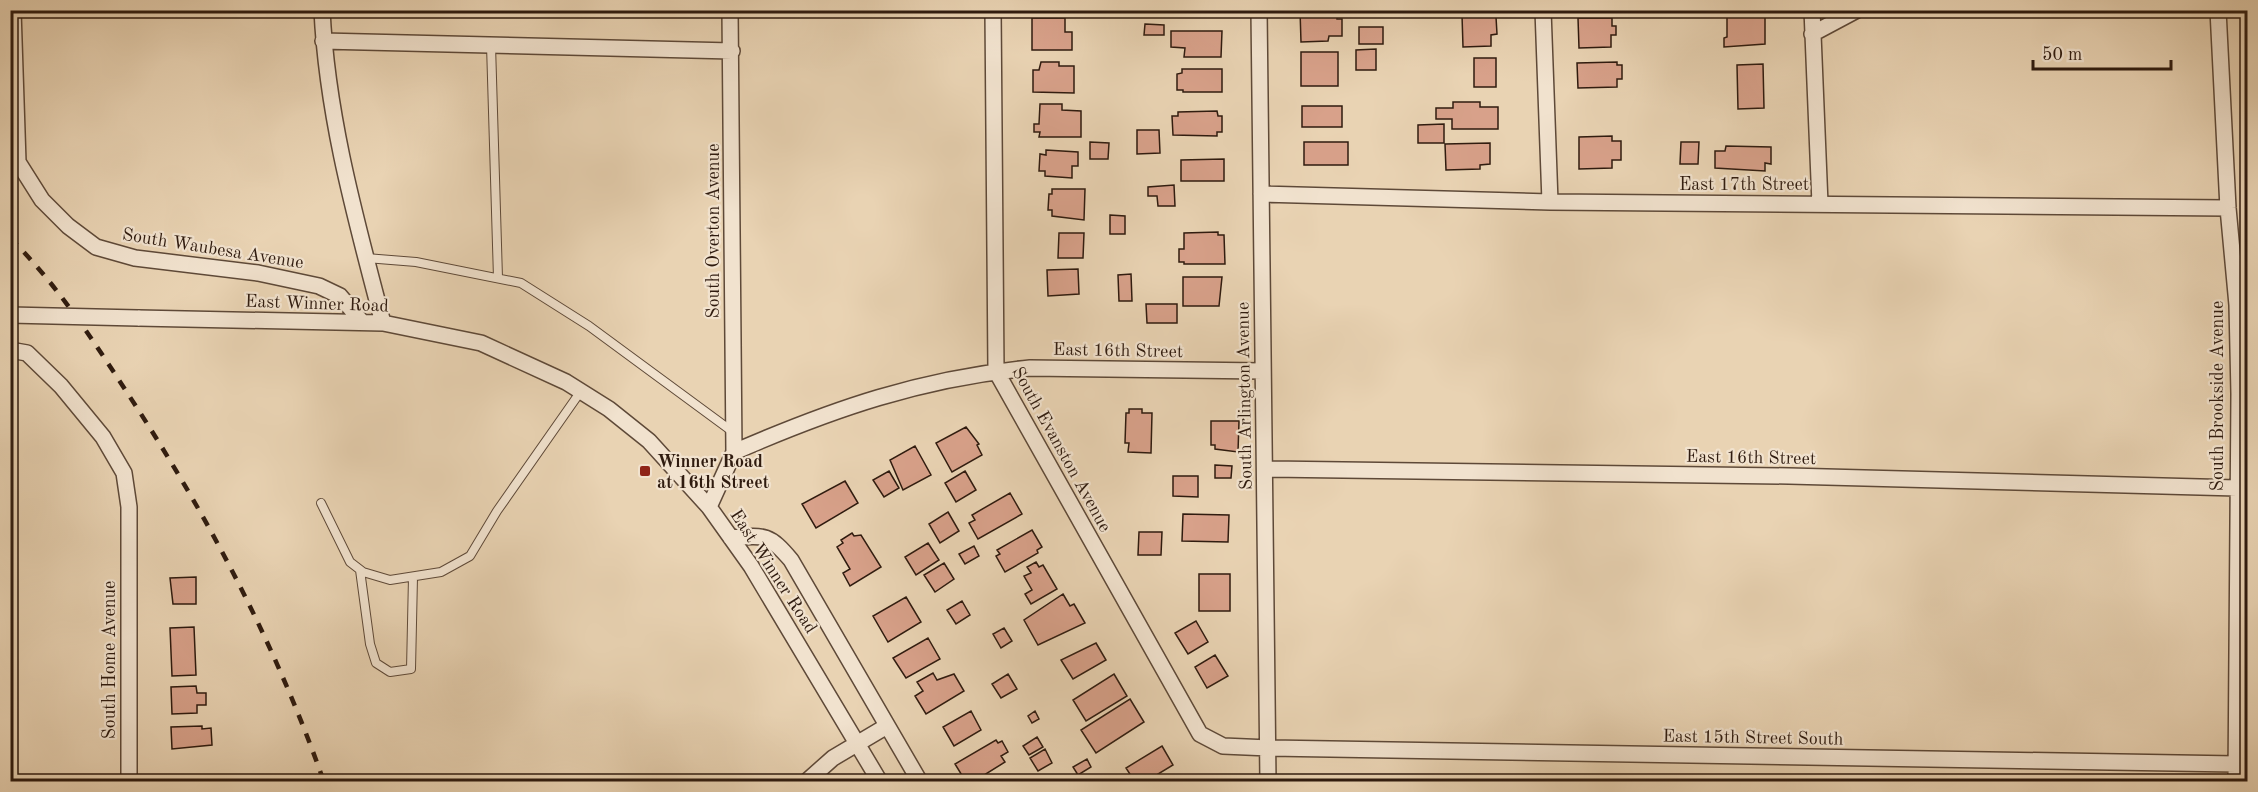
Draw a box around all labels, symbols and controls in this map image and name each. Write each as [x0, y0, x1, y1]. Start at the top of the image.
scale bar [2033, 33, 2171, 71]
text: 50 m [2042, 46, 2082, 64]
street label: South Overton Avenue [705, 144, 723, 318]
street label: East 17th Street [1679, 176, 1809, 194]
street label: South Waubesa Avenue [121, 226, 305, 272]
street label: East Winner Road [245, 292, 389, 316]
street label: South Brookside Avenue [2209, 301, 2227, 491]
street label: South Arlington Avenue [1234, 302, 1256, 490]
street label: East 16th Street [1053, 341, 1183, 361]
street label: South Evanston Avenue [1008, 364, 1114, 535]
street label: East 16th Street [1686, 448, 1816, 468]
place label: Winner Road at 16th Street [657, 453, 770, 492]
marker: Winner Road at 16th Street [638, 464, 652, 478]
street label: East Winner Road [726, 506, 820, 637]
street label: South Home Avenue [101, 581, 119, 739]
street label: East 15th Street South [1662, 727, 1844, 749]

